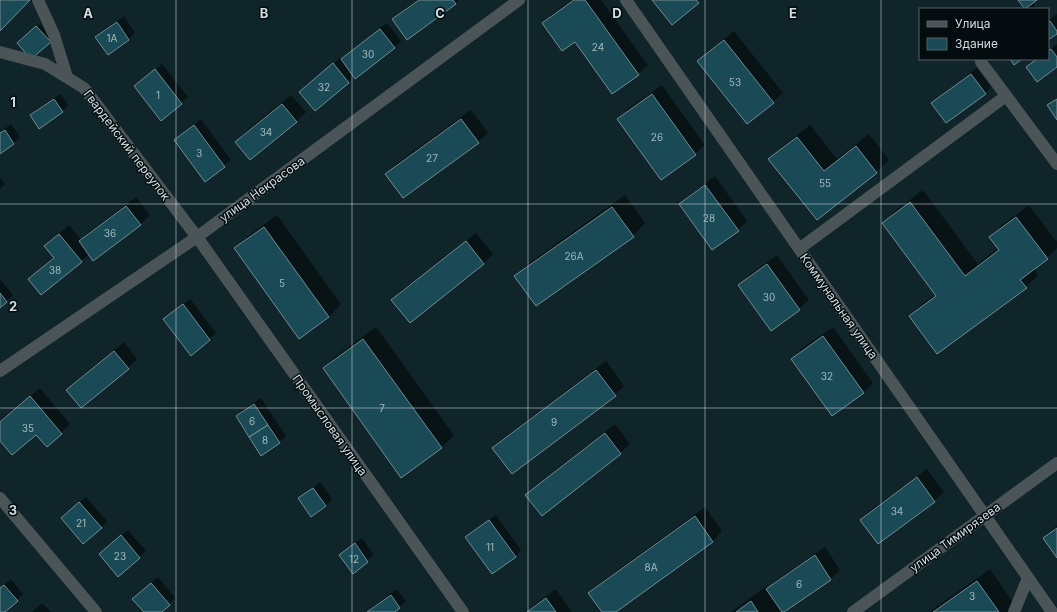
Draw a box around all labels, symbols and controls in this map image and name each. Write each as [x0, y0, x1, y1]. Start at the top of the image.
text: A [83, 5, 93, 21]
text: B [260, 5, 269, 21]
text: C [435, 5, 445, 21]
text: D [612, 5, 622, 21]
text: E [789, 5, 797, 21]
legend [919, 8, 1049, 60]
text: Улица [955, 16, 990, 31]
house number: 1А [107, 32, 118, 44]
text: Здание [955, 36, 998, 51]
house number: 24 [592, 41, 604, 53]
house number: 30 [362, 48, 374, 60]
house number: 53 [729, 76, 741, 88]
house number: 32 [318, 81, 330, 93]
street label: Гвардейский переулок [80, 87, 174, 204]
house number: 1 [156, 89, 160, 101]
text: 1 [10, 94, 16, 110]
house number: 34 [260, 126, 272, 138]
house number: 26 [651, 131, 663, 143]
house number: 3 [196, 147, 202, 159]
house number: 27 [426, 152, 438, 164]
street label: улица Некрасова [216, 153, 308, 225]
house number: 55 [819, 177, 831, 189]
house number: 28 [703, 212, 715, 224]
house number: 36 [104, 227, 116, 239]
house number: 26А [564, 250, 584, 262]
street label: Коммунальная улица [797, 250, 881, 362]
house number: 38 [49, 264, 61, 276]
house number: 5 [279, 277, 285, 289]
house number: 30 [763, 291, 775, 303]
text: 2 [9, 298, 17, 314]
house number: 32 [821, 370, 833, 382]
street label: Промысловая улица [289, 371, 371, 479]
house number: 7 [379, 402, 385, 414]
house number: 6 [249, 415, 255, 427]
house number: 9 [551, 416, 557, 428]
house number: 35 [22, 422, 34, 434]
house number: 8 [262, 434, 268, 446]
street label: улица Тимирязева [907, 499, 1003, 575]
text: 3 [9, 502, 17, 518]
house number: 34 [891, 505, 903, 517]
house number: 21 [76, 517, 86, 529]
house number: 11 [486, 541, 494, 553]
house number: 23 [114, 550, 126, 562]
house number: 12 [349, 553, 359, 565]
house number: 8А [644, 561, 658, 573]
house number: 6 [796, 578, 802, 590]
house number: 3 [969, 590, 975, 602]

